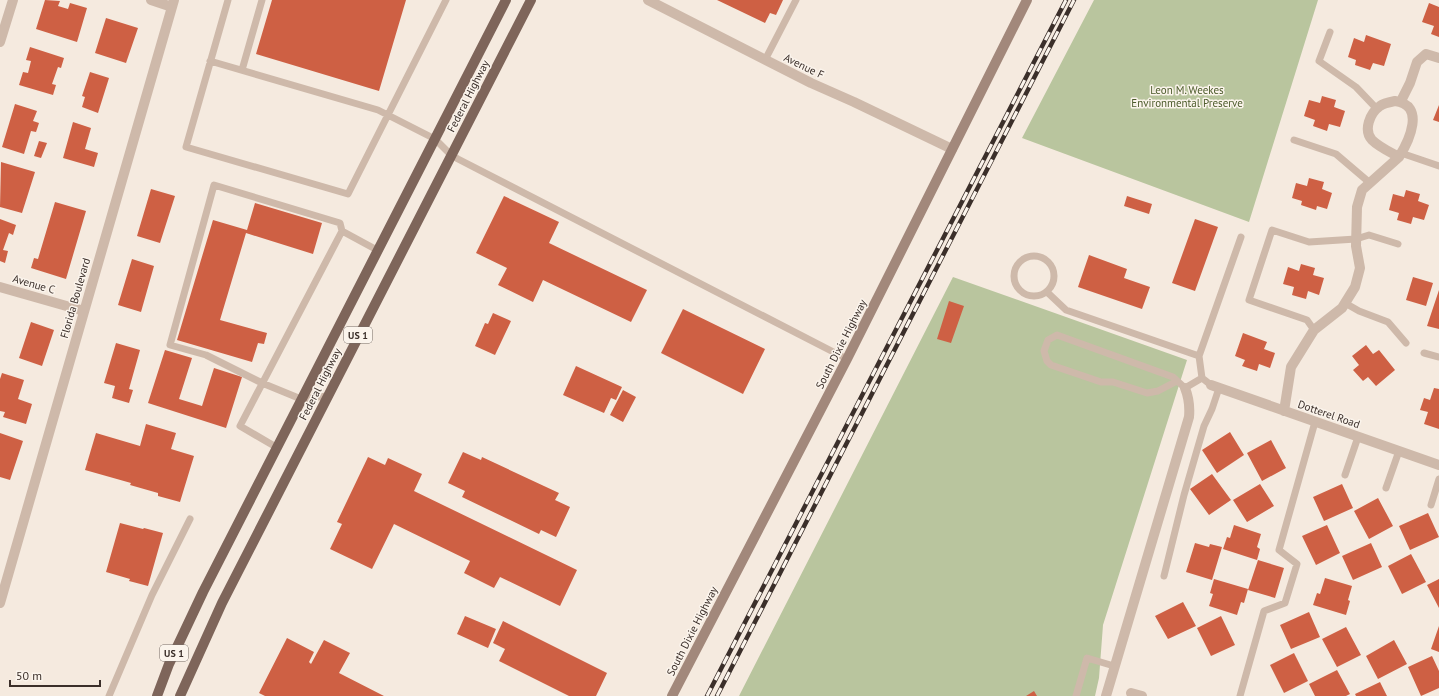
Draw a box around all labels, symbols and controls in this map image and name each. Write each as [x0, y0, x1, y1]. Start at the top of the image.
street label: Avenue F [782, 50, 827, 82]
street label: Federal Highway [444, 57, 493, 134]
park label: Leon M. Weekes Environmental Preserve [1131, 83, 1243, 110]
street label: Florida Boulevard [57, 256, 93, 340]
street label: Avenue C [11, 271, 57, 297]
street label: South Dixie Highway [812, 296, 870, 391]
road number: US 1 [344, 327, 372, 343]
street label: Federal Highway [296, 345, 345, 422]
street label: Dotterel Road [1296, 397, 1362, 431]
street label: South Dixie Highway [663, 583, 721, 678]
road number: US 1 [160, 645, 188, 661]
scale bar [10, 662, 100, 688]
text: 50 m [16, 668, 42, 683]

